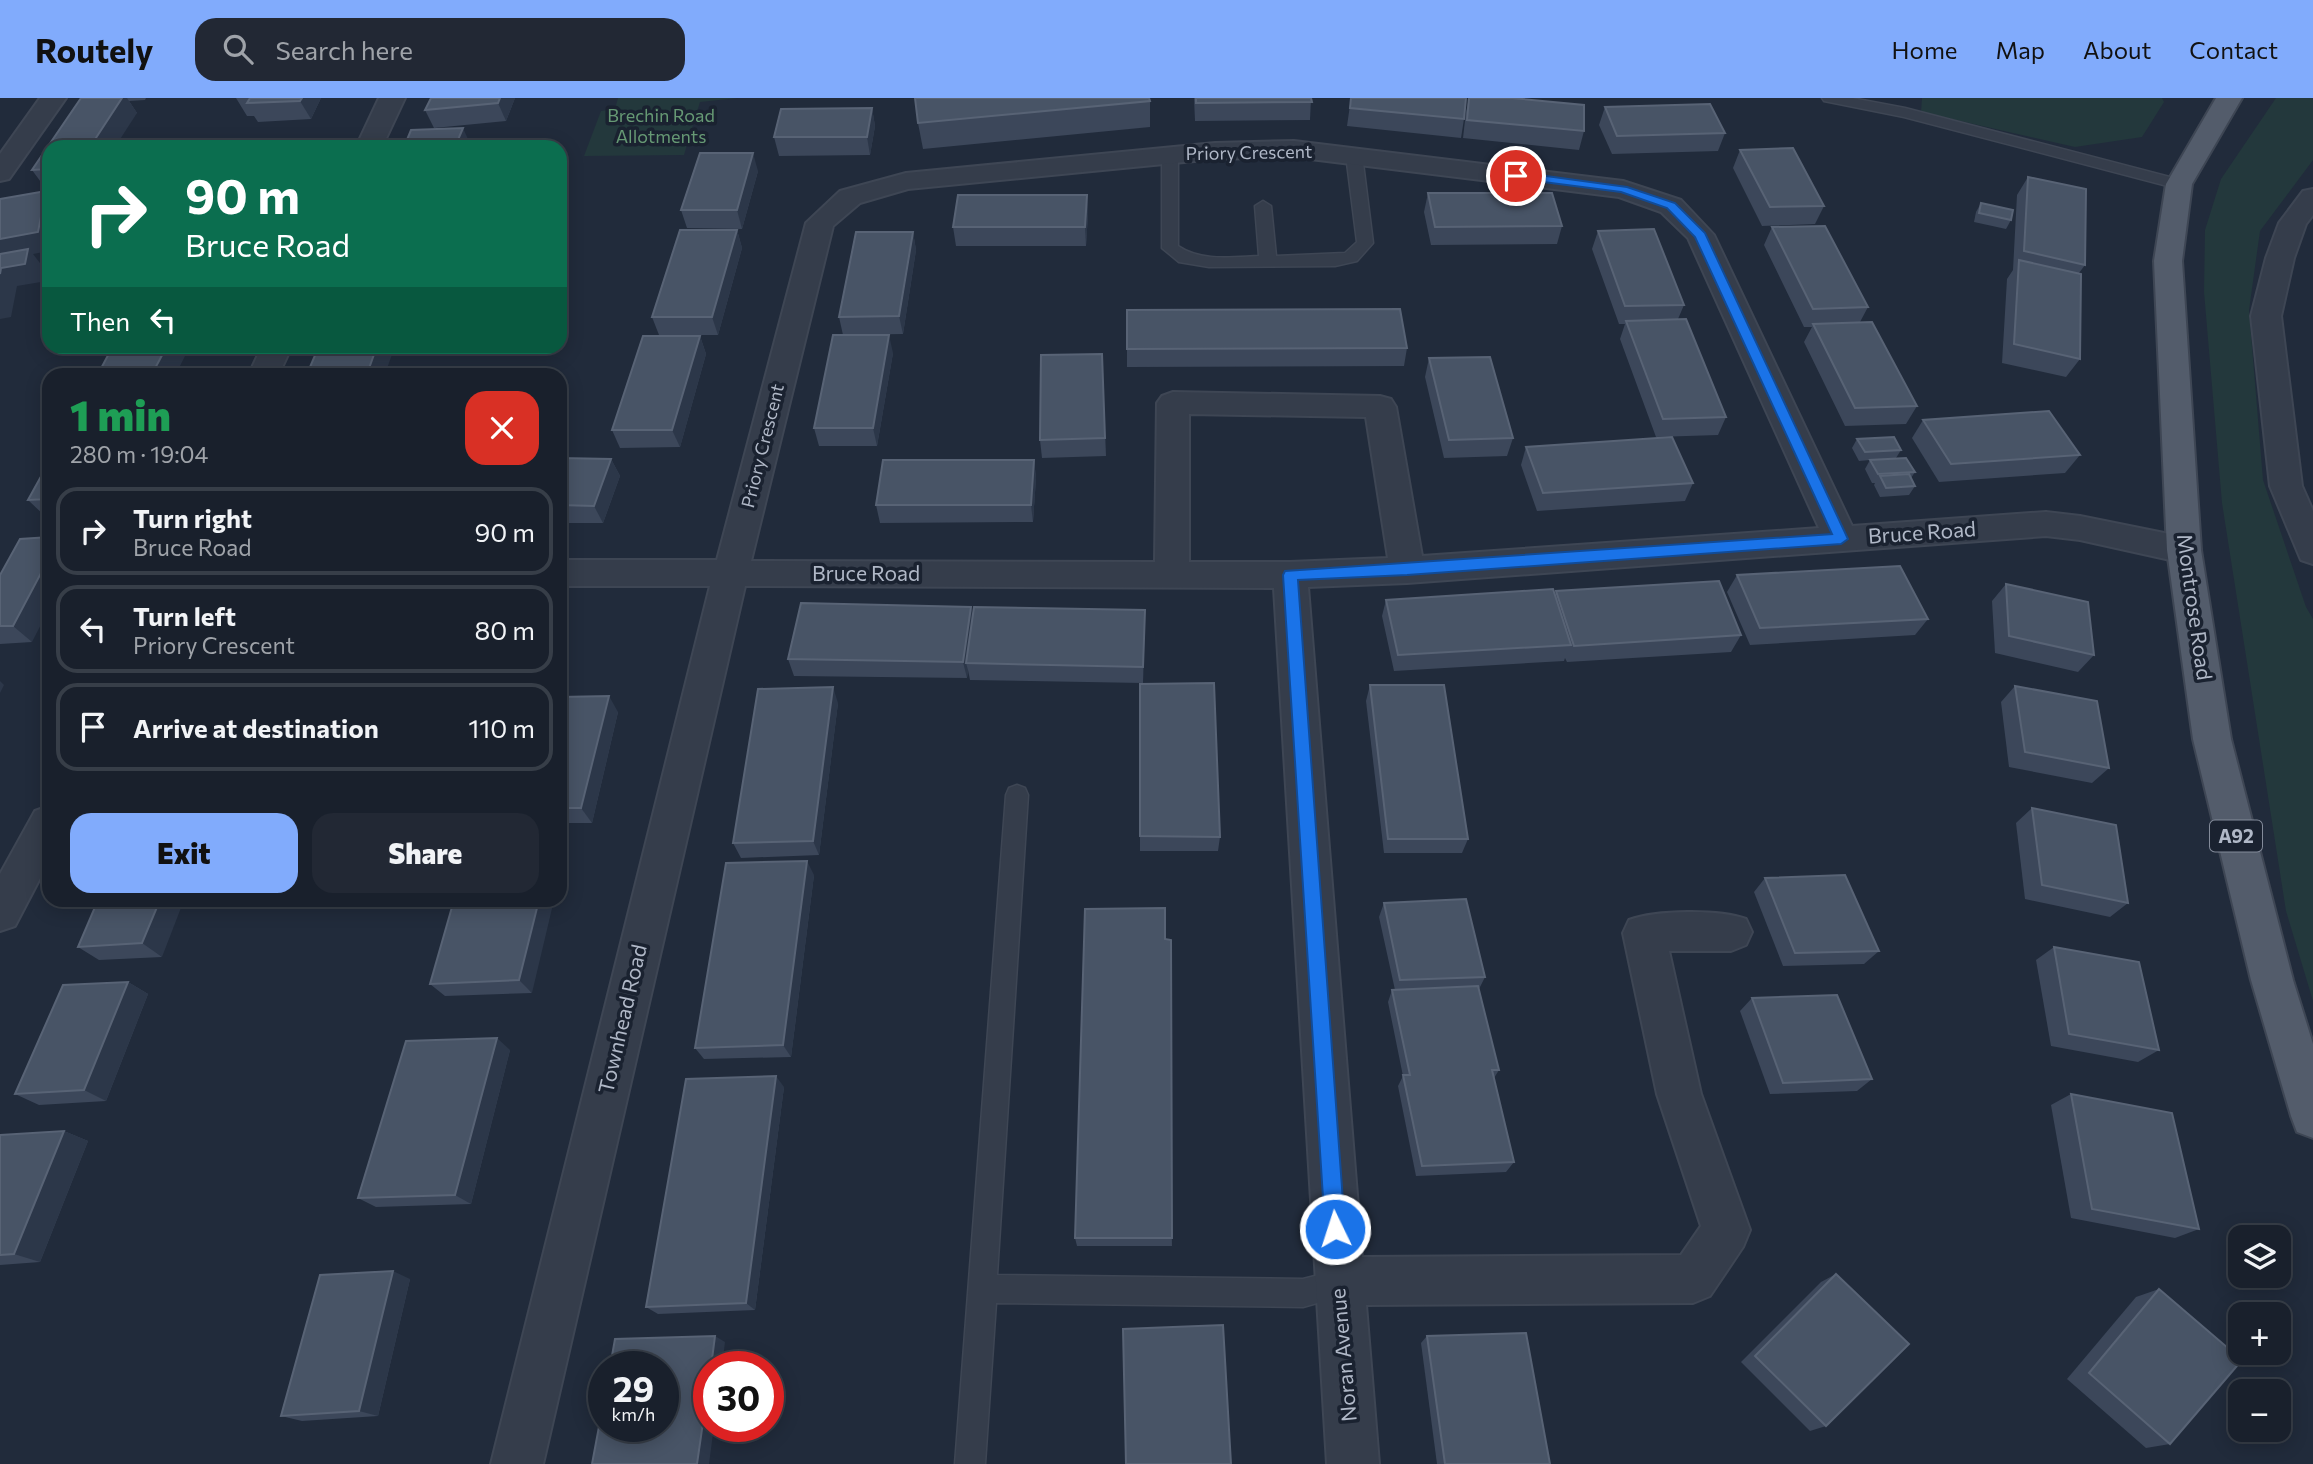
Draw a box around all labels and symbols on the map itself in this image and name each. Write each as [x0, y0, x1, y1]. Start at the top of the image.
park label: Brechin Road Allotments [607, 104, 715, 147]
street label: Priory Crescent [1185, 140, 1313, 164]
pin [1486, 146, 1546, 206]
street label: Priory Crescent [736, 382, 788, 510]
street label: Bruce Road [1867, 515, 1977, 548]
street label: Montrose Road [2173, 532, 2218, 681]
street label: Bruce Road [812, 560, 920, 585]
road number: A92 [2210, 820, 2262, 852]
street label: Townhead Road [592, 942, 651, 1096]
position arrow [1298, 1192, 1372, 1266]
street label: Noran Avenue [1324, 1287, 1361, 1423]
speed limit sign: 30 [693, 1351, 784, 1442]

